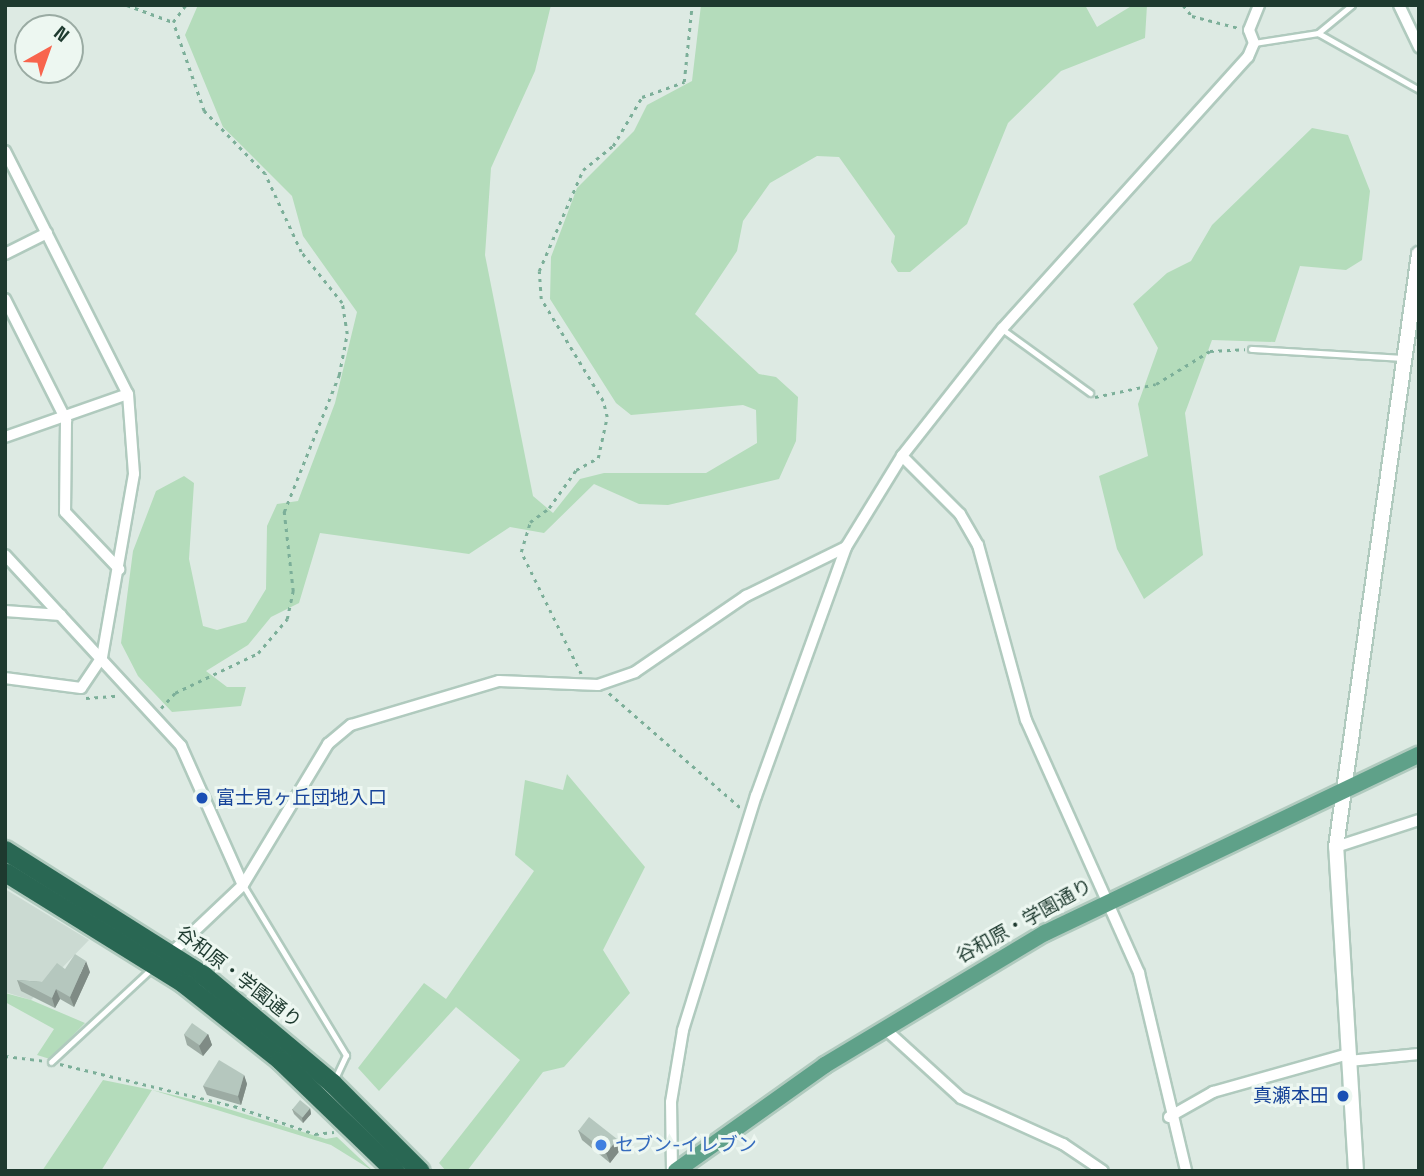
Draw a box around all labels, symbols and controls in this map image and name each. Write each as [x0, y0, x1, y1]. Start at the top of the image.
north arrow [14, 14, 84, 84]
text: N [49, 20, 74, 48]
place label: 富士見ヶ丘団地入口 [216, 787, 387, 809]
marker: 富士見ヶ丘団地入口 [194, 790, 210, 806]
street label: 谷和原・学園通り [952, 874, 1096, 968]
street label: 谷和原・学園通り [172, 921, 306, 1033]
place label: 真瀬本田 [1253, 1085, 1329, 1107]
marker: 真瀬本田 [1335, 1088, 1351, 1104]
place label: セブン-イレブン [615, 1134, 757, 1156]
marker: セブン-イレブン [593, 1137, 609, 1153]

